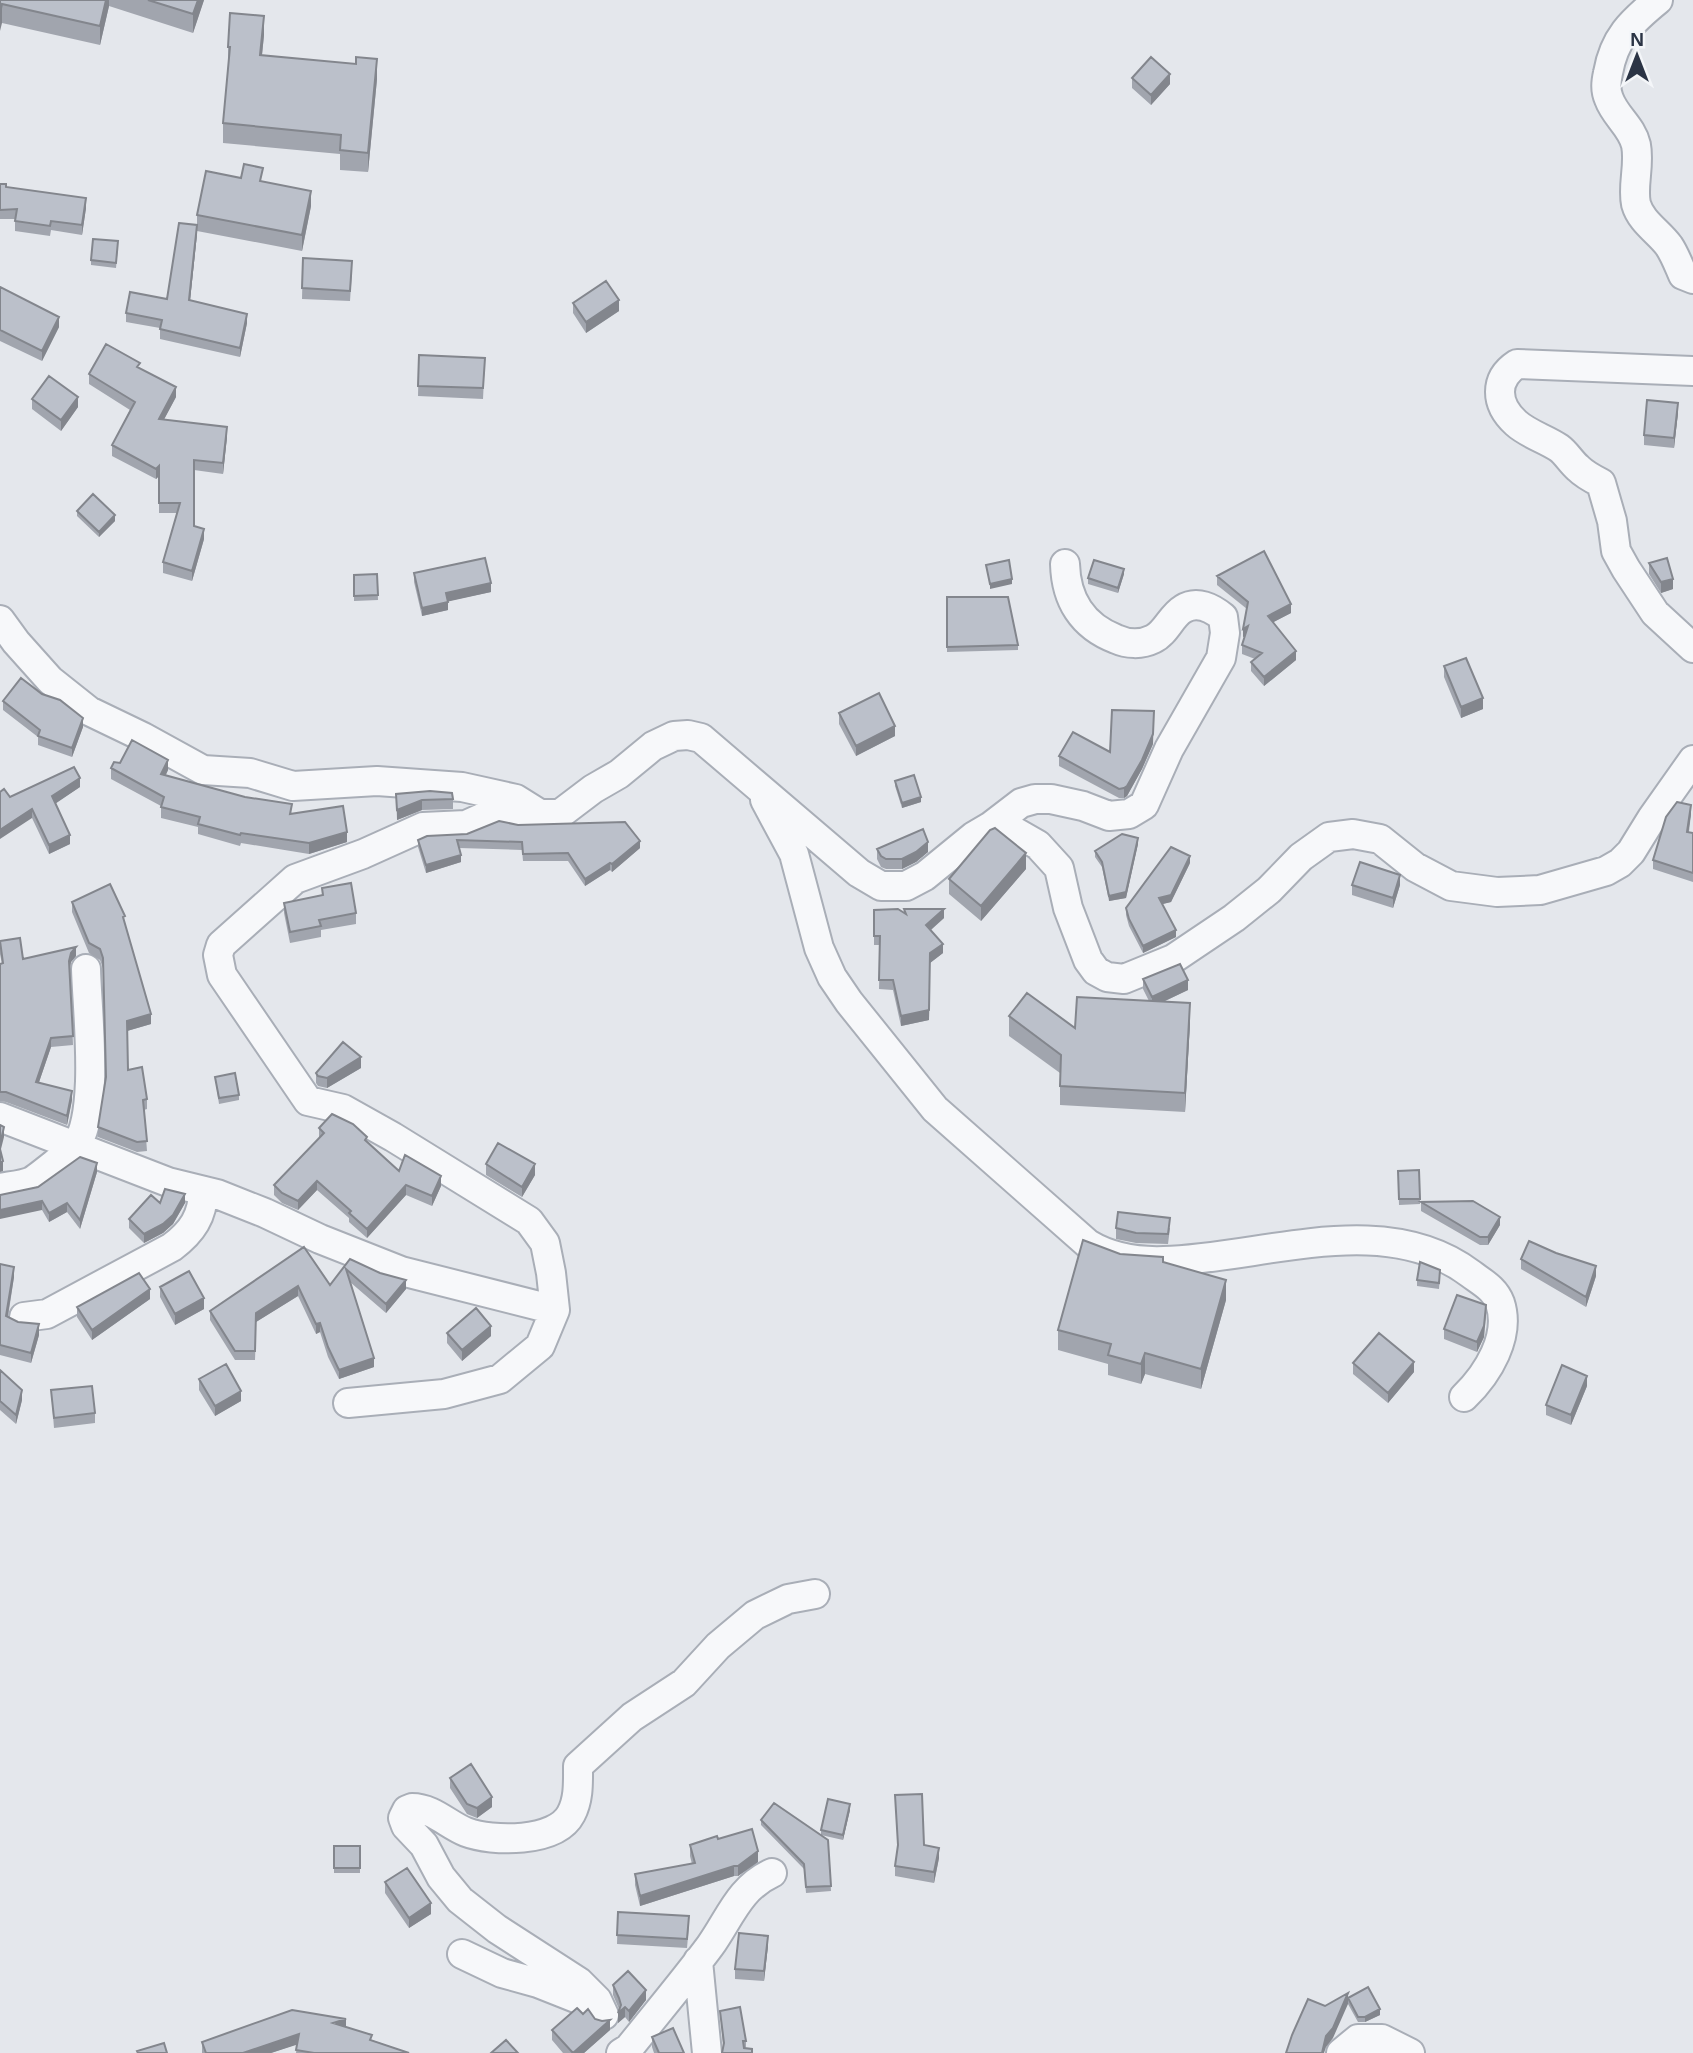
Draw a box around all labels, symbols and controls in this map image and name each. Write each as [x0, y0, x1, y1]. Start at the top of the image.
north arrow [1602, 21, 1672, 91]
text: N [1630, 29, 1644, 50]

